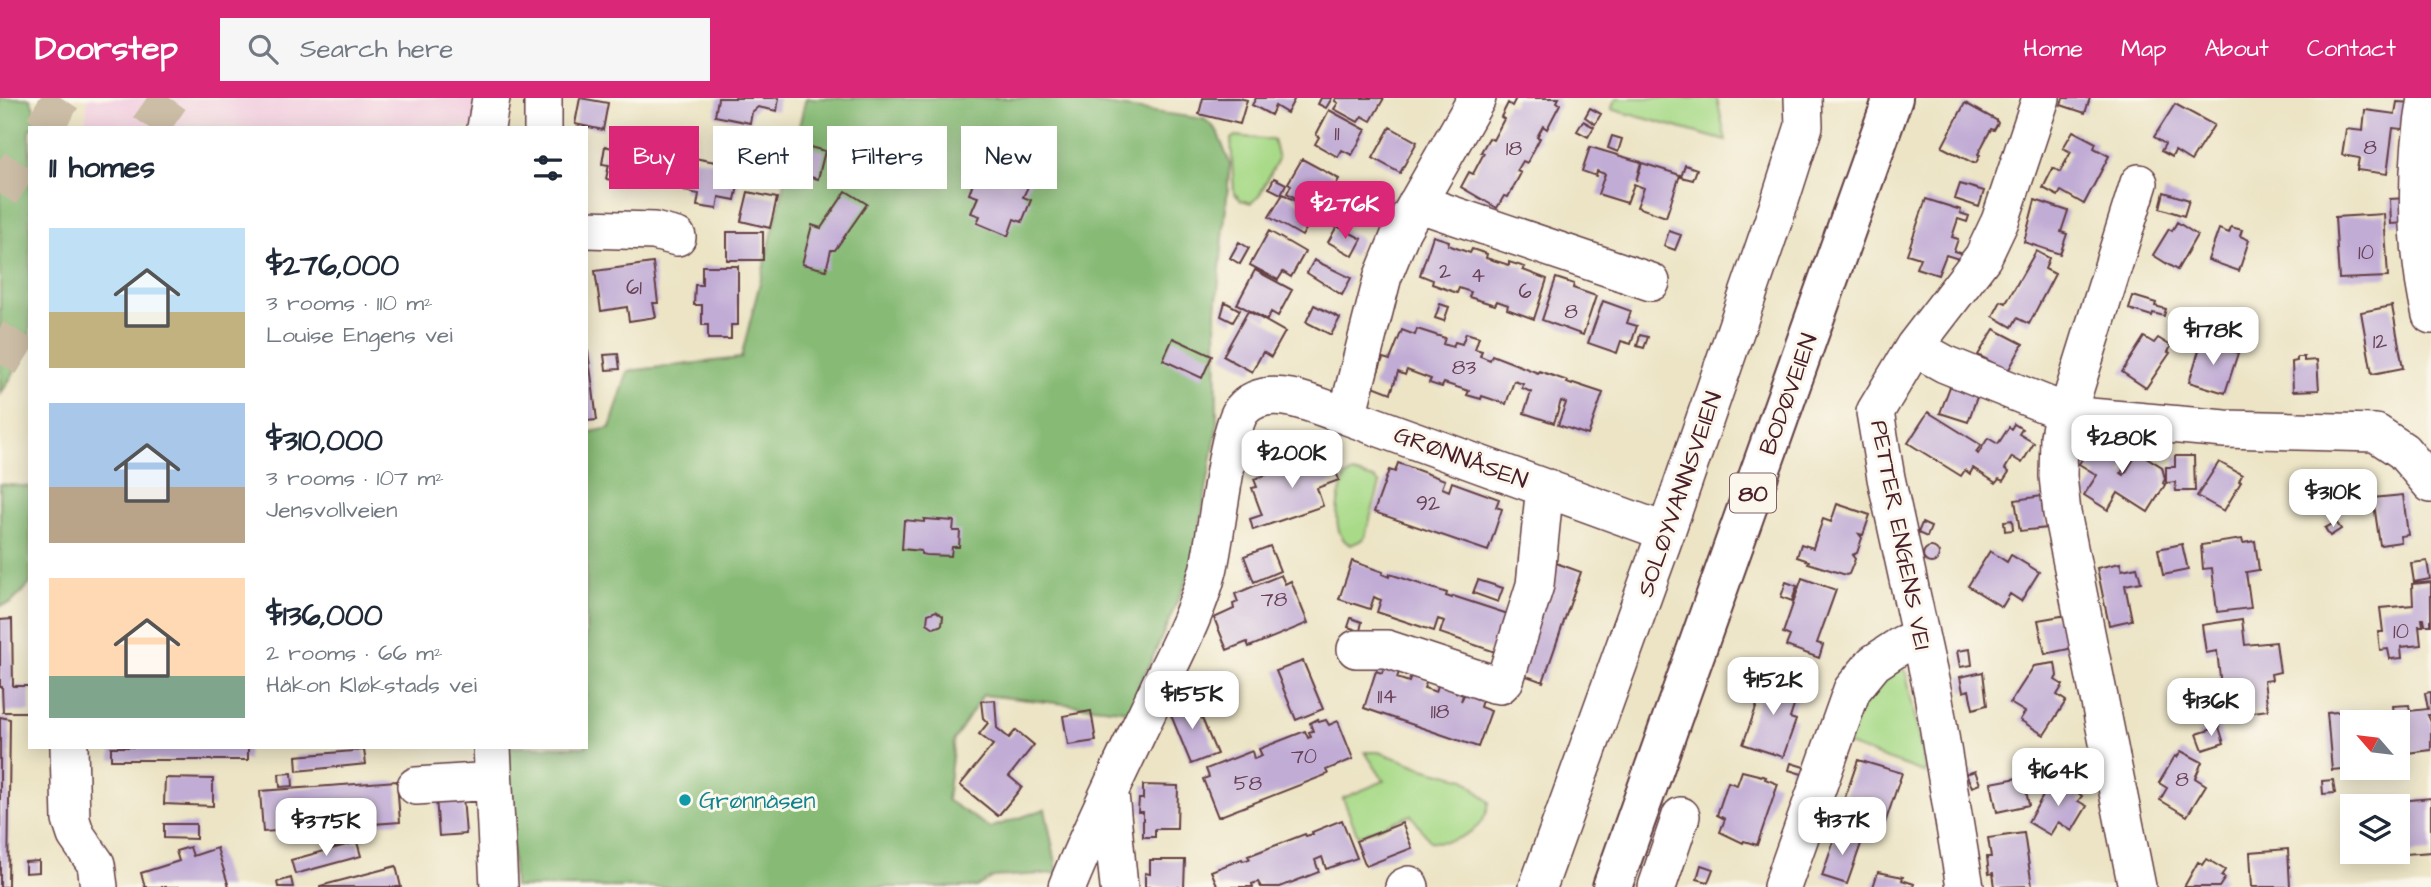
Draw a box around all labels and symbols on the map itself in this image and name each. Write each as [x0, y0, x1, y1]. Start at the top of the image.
house number: 11 [1334, 119, 1340, 148]
house number: 8 [2363, 133, 2377, 162]
house number: 18 [1506, 134, 1523, 163]
pin: $276K [1296, 181, 1394, 241]
house number: 10 [2358, 238, 2374, 267]
house number: 2 [1439, 257, 1451, 286]
house number: 4 [1471, 261, 1485, 290]
house number: 61 [626, 273, 642, 302]
house number: 6 [1518, 277, 1532, 306]
house number: 8 [1564, 297, 1578, 326]
pin: $178K [2164, 308, 2262, 367]
house number: 12 [2373, 327, 2387, 356]
street label: BODØVEIEN [1751, 329, 1827, 460]
house number: 83 [1452, 353, 1476, 382]
street label: SOLØYVANNSVEIEN [1629, 387, 1731, 602]
pin: $280K [2073, 416, 2171, 475]
street label: PETTER ENGENS VEI [1861, 417, 1939, 653]
street label: GRØNNÅSEN [1389, 418, 1532, 498]
pin: $200K [1243, 430, 1341, 490]
pin: $310K [2284, 470, 2382, 529]
road number: 80 [1730, 474, 1776, 512]
house number: 92 [1416, 489, 1440, 518]
house number: 78 [1261, 585, 1288, 614]
house number: 10 [2393, 617, 2409, 646]
pin: $152K [1724, 658, 1822, 717]
pin: $155K [1143, 672, 1241, 731]
pin: $136K [2162, 678, 2260, 738]
house number: 114 [1377, 682, 1397, 711]
house number: 118 [1431, 697, 1450, 726]
north arrow [2340, 710, 2410, 780]
house number: 70 [1291, 742, 1317, 771]
pin: $164K [2009, 748, 2107, 808]
house number: 8 [2175, 765, 2189, 794]
house number: 58 [1234, 769, 1263, 798]
place label: Grønnåsen [699, 784, 816, 818]
marker: Grønnåsen [677, 792, 693, 808]
pin: $375K [277, 798, 375, 858]
pin: $137K [1793, 798, 1891, 857]

